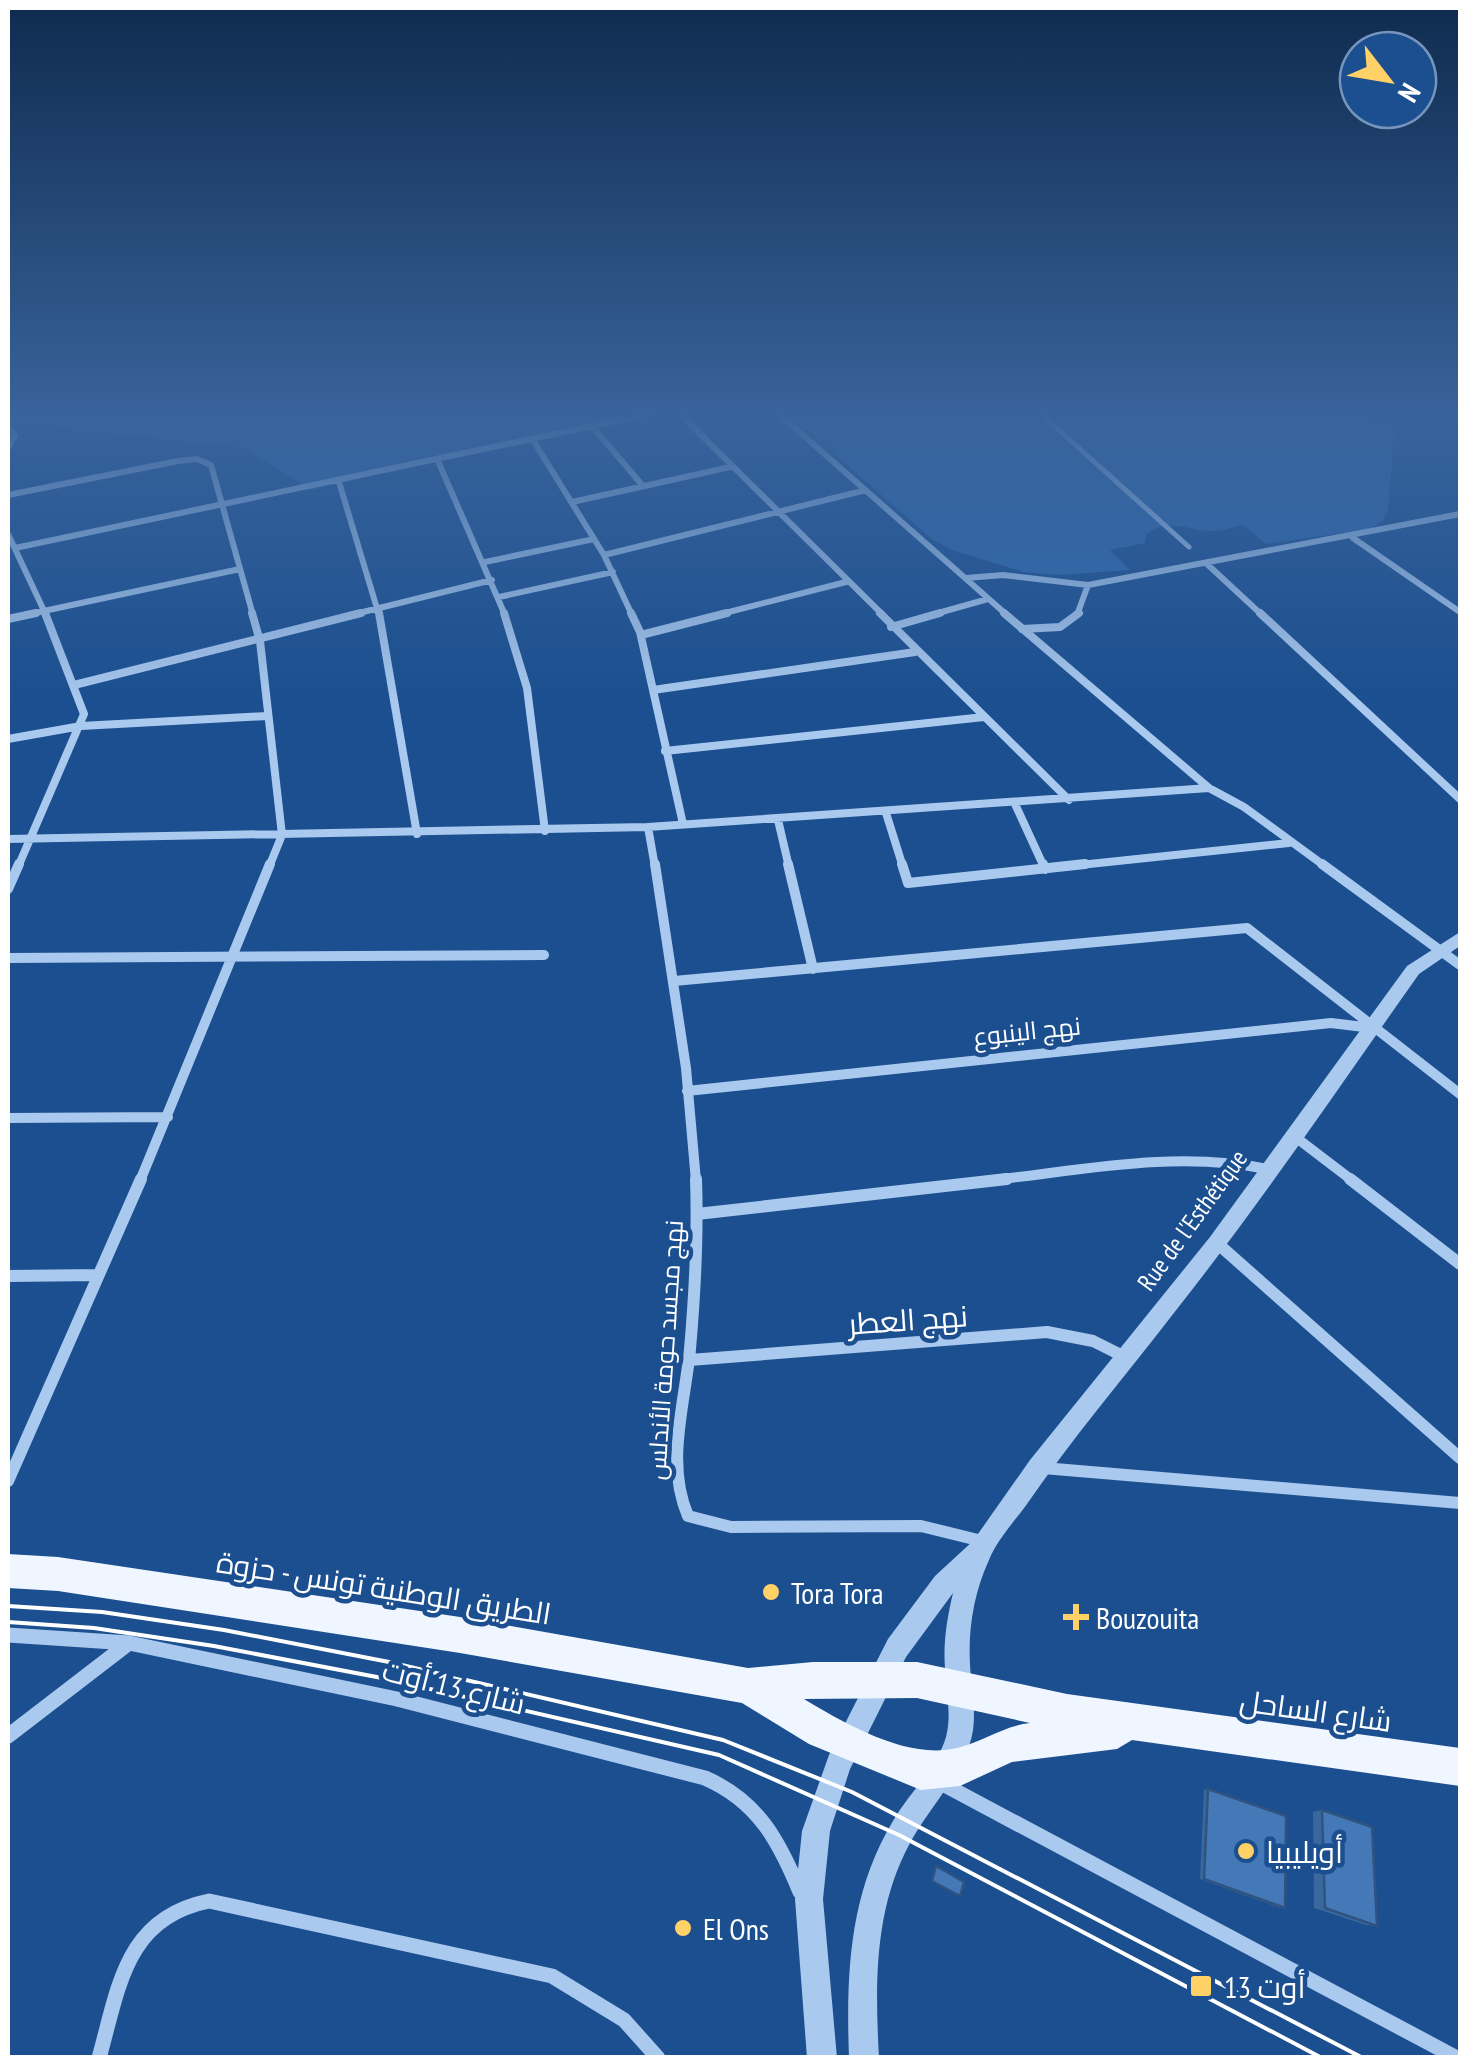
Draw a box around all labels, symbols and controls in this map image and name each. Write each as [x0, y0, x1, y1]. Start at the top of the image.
north arrow [1338, 30, 1438, 130]
text: N [1390, 77, 1430, 109]
street label: نهج الينبوع [972, 1009, 1083, 1054]
street label: Rue de l'Esthétique [1130, 1143, 1254, 1297]
street label: نهج مجسد حومة الأندلس [640, 1219, 691, 1481]
street label: نهج العطر [845, 1295, 969, 1345]
street label: الطريق الوطنية تونس - حزوة [214, 1541, 554, 1633]
place label: Tora Tora [791, 1573, 884, 1612]
marker: Tora Tora [760, 1581, 782, 1603]
place label: Bouzouita [1096, 1598, 1199, 1637]
marker: Bouzouita [1065, 1606, 1087, 1628]
street label: شارع 13 أوت [378, 1649, 530, 1725]
street label: شارع الساحل [1237, 1680, 1395, 1742]
place label: أويليبيا [1266, 1832, 1343, 1871]
marker: أويليبيا [1235, 1840, 1257, 1862]
place label: El Ons [703, 1909, 769, 1948]
marker: El Ons [672, 1917, 694, 1939]
place label: 13 أوت [1224, 1967, 1306, 2006]
marker: 13 أوت [1188, 1973, 1214, 1999]

